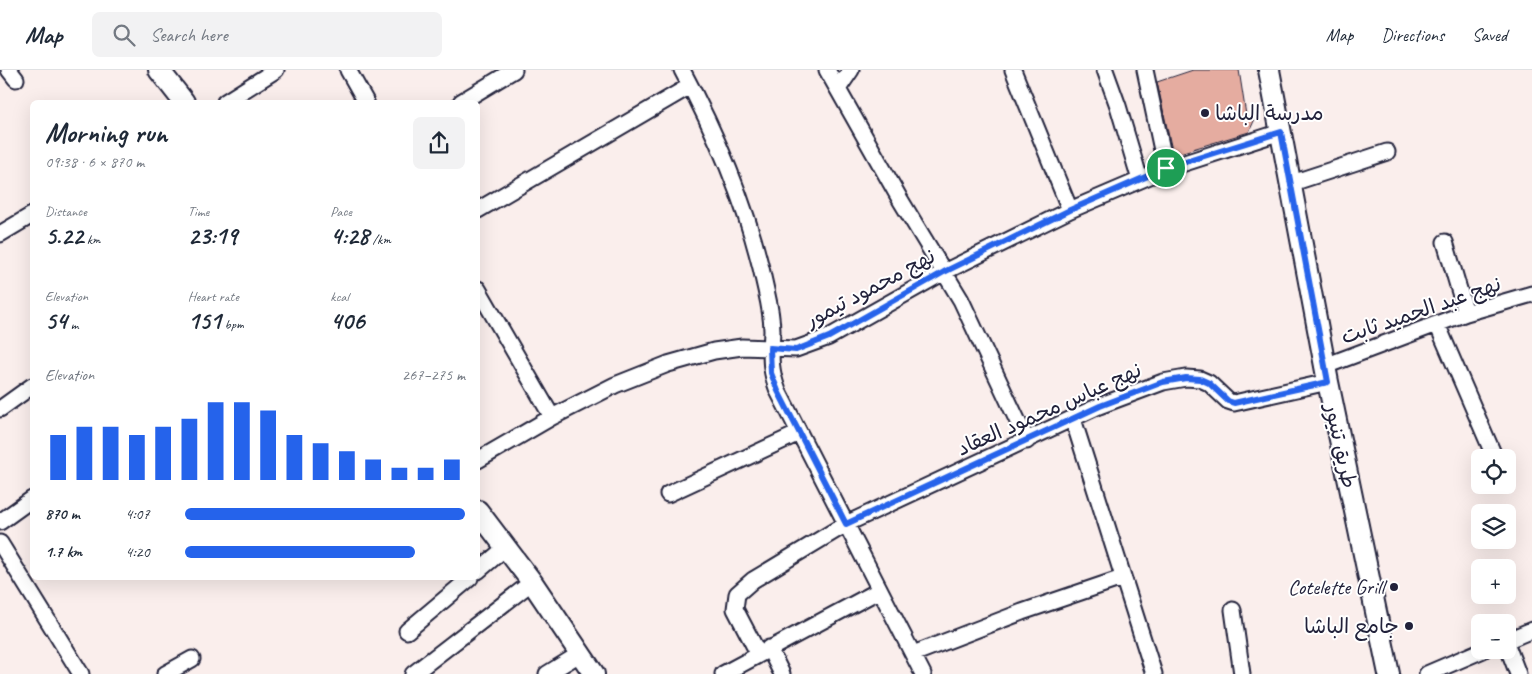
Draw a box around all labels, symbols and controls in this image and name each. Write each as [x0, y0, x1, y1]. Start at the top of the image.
search box [92, 12, 442, 57]
text: Map [25, 20, 62, 50]
icon: search [110, 21, 138, 49]
text: Search here [150, 23, 228, 47]
text: Map [1326, 24, 1353, 46]
text: Directions [1381, 24, 1444, 46]
text: Saved [1472, 24, 1507, 46]
place label: مدرسة الباشا [1215, 100, 1324, 126]
marker: مدرسة الباشا [1199, 107, 1211, 119]
text: Morning run [45, 115, 167, 150]
button: share [413, 117, 465, 169]
pin [1145, 147, 1187, 189]
text: 09:38 · 6 × 870 m [45, 152, 144, 172]
icon: arrive [1152, 154, 1180, 182]
text: Distance [45, 203, 87, 220]
text: Time [188, 203, 209, 220]
text: Pace [330, 203, 352, 220]
text: 5.22 [45, 220, 83, 252]
text: 23:19 [188, 220, 237, 252]
text: 4:28 [330, 220, 369, 252]
text: km [83, 231, 100, 248]
text: /km [369, 231, 391, 248]
street label: نهج محمود تيمور [799, 243, 940, 335]
street label: نهج عبد الحميد ثابت [1338, 270, 1505, 351]
text: Elevation [45, 288, 88, 305]
text: Heart rate [188, 288, 239, 305]
text: kcal [330, 288, 349, 305]
text: 54 [45, 305, 67, 337]
text: 151 [188, 305, 221, 337]
text: 406 [330, 305, 365, 337]
text: m [67, 316, 78, 333]
text: bpm [221, 316, 244, 333]
street label: نهج عباس محمود العقاد [953, 357, 1146, 462]
text: Elevation [45, 365, 94, 385]
text: 267–275 m [402, 365, 465, 385]
street label: طريق تنيور [1319, 399, 1363, 491]
map controls [1471, 449, 1516, 659]
button: locate [1471, 449, 1516, 494]
text: 870 m [45, 504, 80, 524]
text: 4:07 [125, 504, 150, 524]
button: layers [1471, 504, 1516, 549]
text: 1.7 km [45, 542, 82, 562]
text: 4:20 [125, 542, 150, 562]
button: + [1471, 559, 1516, 604]
place label: Cotelette Grill [1288, 574, 1387, 600]
marker: Cotelette Grill [1388, 581, 1400, 593]
place label: جامع الباشا [1304, 613, 1399, 641]
button: − [1471, 614, 1516, 659]
marker: جامع الباشا [1403, 620, 1415, 632]

